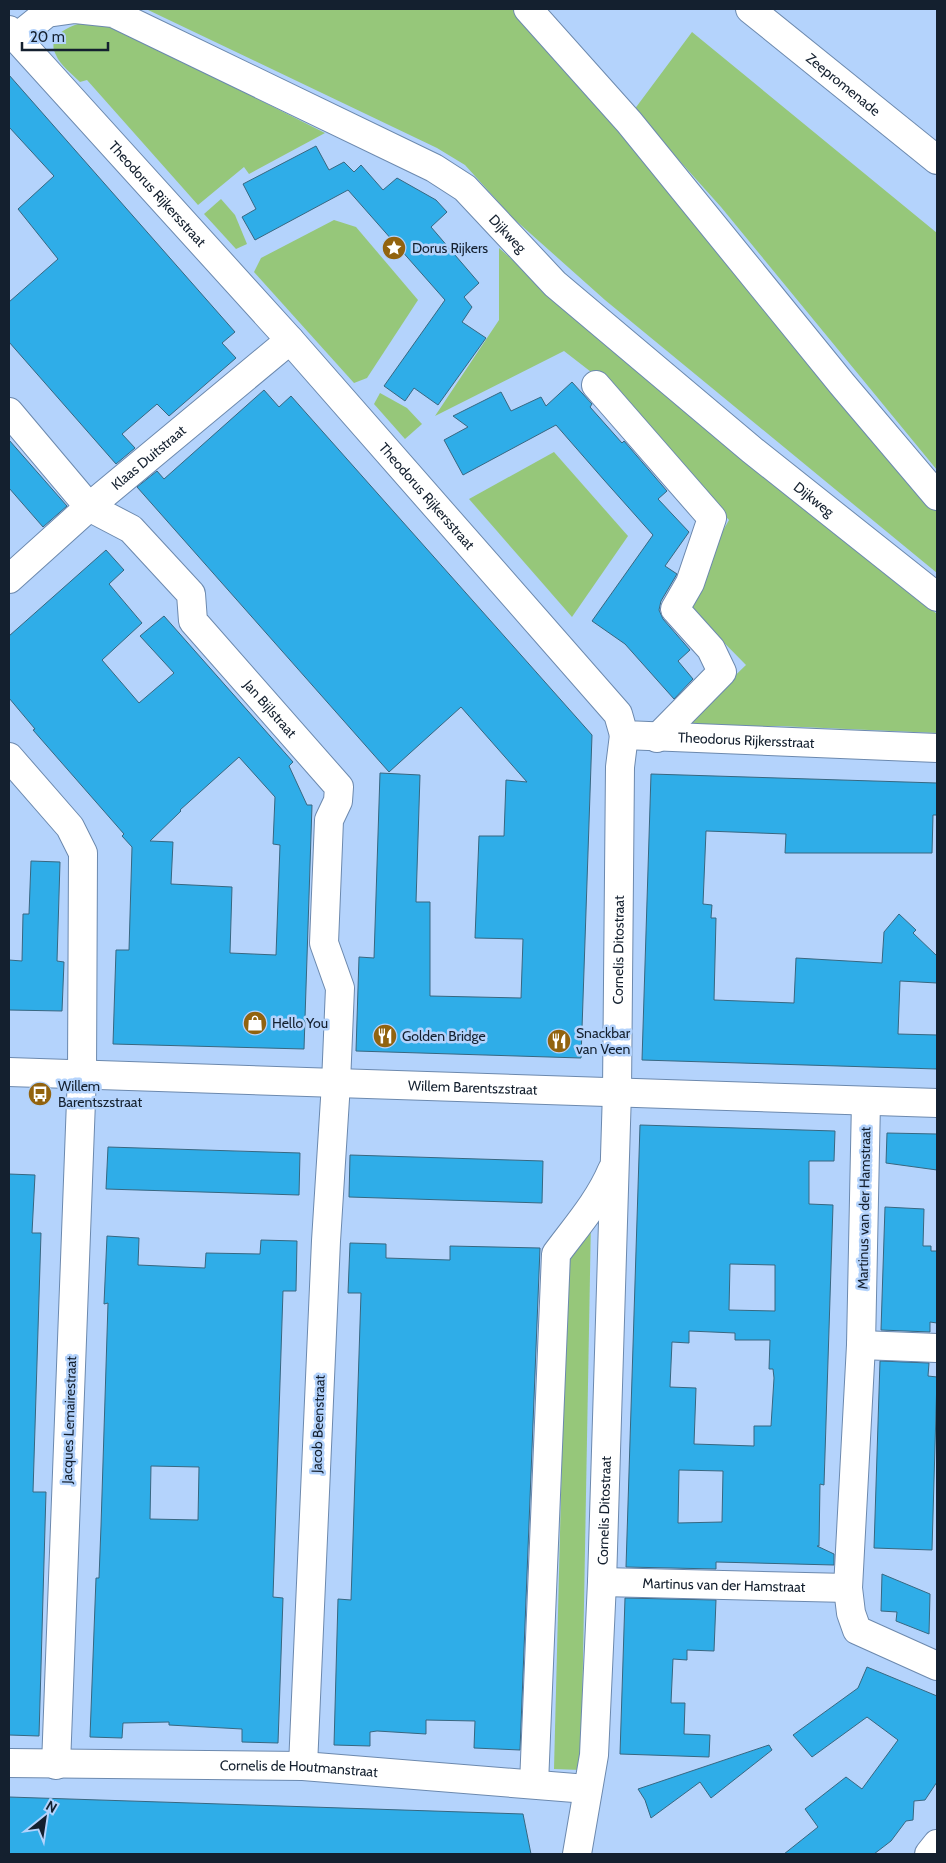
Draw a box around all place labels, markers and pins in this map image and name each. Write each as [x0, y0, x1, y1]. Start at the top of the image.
place icon: Dorus Rijkers [381, 235, 407, 261]
place label: Dorus Rijkers [412, 239, 488, 257]
shop icon: Hello You [242, 1010, 268, 1036]
place label: Hello You [272, 1014, 328, 1032]
restaurant icon: Golden Bridge [372, 1023, 398, 1049]
place label: Snackbar van Veen [576, 1024, 631, 1058]
place label: Golden Bridge [402, 1027, 486, 1045]
restaurant icon: Snackbar van Veen [546, 1028, 572, 1054]
place label: Willem Barentszstraat [58, 1077, 142, 1111]
bus stop icon: Willem Barentszstraat [27, 1081, 53, 1107]

